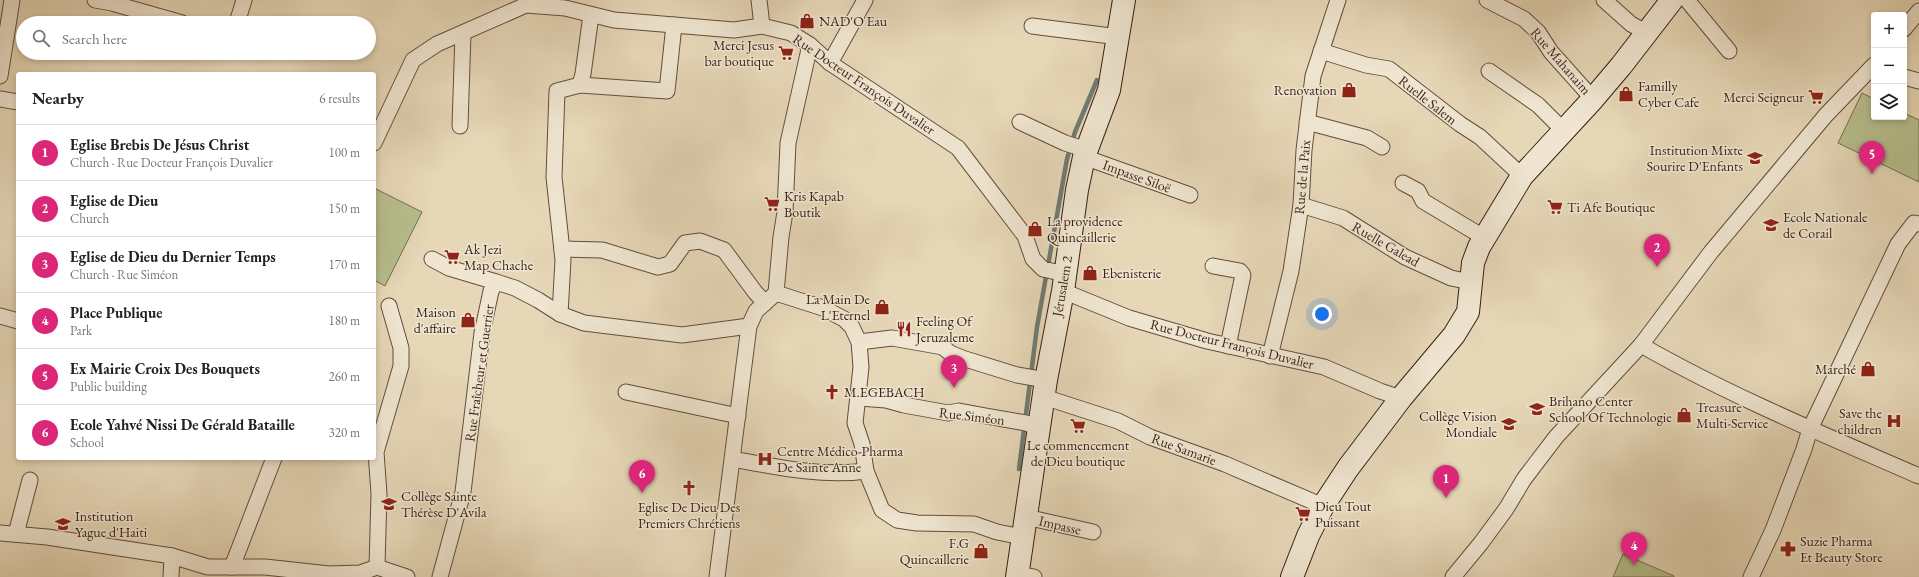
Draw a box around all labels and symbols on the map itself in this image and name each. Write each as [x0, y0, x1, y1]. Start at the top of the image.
shop icon: NAD'O Eau [798, 12, 816, 30]
place label: NAD'O Eau [819, 12, 888, 30]
street label: Rue Mahanaim [1527, 24, 1595, 99]
street label: Rue Docteur François Duvalier [789, 30, 939, 139]
place label: Merci Jesus bar boutique [705, 36, 775, 70]
supermarket icon: Merci Jesus bar boutique [777, 44, 795, 62]
street label: Ruelle Salem [1395, 71, 1461, 129]
place label: Familly Cyber Cafe [1638, 77, 1700, 111]
place label: Renovation [1274, 81, 1338, 99]
shop icon: Renovation [1340, 81, 1358, 99]
shop icon: Familly Cyber Cafe [1617, 85, 1635, 103]
place label: Merci Seigneur [1723, 88, 1804, 106]
supermarket icon: Merci Seigneur [1807, 88, 1825, 106]
street label: Rue de la Paix [1290, 139, 1314, 215]
place label: Institution Mixte Sourire D'Enfants [1646, 141, 1744, 175]
pin: 5 [1859, 141, 1885, 174]
school or university icon: Institution Mixte Sourire D'Enfants [1746, 149, 1764, 167]
street label: Impasse Siloë [1100, 155, 1174, 197]
place label: Kris Kapab Boutik [784, 187, 844, 221]
supermarket icon: Kris Kapab Boutik [763, 195, 781, 213]
supermarket icon: Ti Afe Boutique [1546, 198, 1564, 216]
place label: Ti Afe Boutique [1567, 198, 1656, 216]
place label: Ecole Nationale de Corail [1783, 208, 1868, 242]
place label: La providence Quincaillerie [1047, 212, 1123, 246]
school or university icon: Ecole Nationale de Corail [1762, 216, 1780, 234]
street label: Ruelle Galead [1349, 217, 1424, 271]
shop icon: La providence Quincaillerie [1026, 220, 1044, 238]
pin: 2 [1644, 234, 1670, 267]
place label: Ak Jezi Map Chache [463, 240, 534, 274]
supermarket icon: Ak Jezi Map Chache [443, 248, 461, 266]
street label: Jérusalem 2 [1048, 254, 1076, 319]
shop icon: Ebenisterie [1081, 264, 1099, 282]
place label: Ebenisterie [1102, 264, 1162, 282]
place label: La Main De L'Eternel [806, 290, 871, 324]
shop icon: La Main De L'Eternel [873, 298, 891, 316]
place label: Maison d'affaire [414, 303, 457, 337]
street label: Rue Fraîcheur et Guerrier [460, 303, 498, 443]
your location [1312, 304, 1332, 324]
shop icon: Maison d'affaire [459, 311, 477, 329]
place label: Feeling Of Jeruzaleme [915, 312, 975, 346]
street label: Rue Docteur François Duvalier [1148, 315, 1316, 373]
restaurant icon: Feeling Of Jeruzaleme [895, 320, 913, 338]
pin: 3 [941, 355, 967, 388]
place label: Marché [1815, 360, 1857, 378]
shop icon: Marché [1859, 360, 1877, 378]
church icon: M.EGEBACH [823, 383, 841, 401]
place label: M.EGEBACH [844, 383, 925, 401]
place label: Brihano Center School Of Technologie [1549, 392, 1672, 426]
place label: Treasure Multi-Service [1696, 398, 1769, 432]
school or university icon: Brihano Center School Of Technologie [1528, 400, 1546, 418]
street label: Rue Siméon [938, 403, 1007, 429]
place label: Save the children [1838, 404, 1883, 438]
shop icon: Treasure Multi-Service [1675, 406, 1693, 424]
place label: Collège Vision Mondiale [1419, 407, 1498, 441]
hospital icon: Save the children [1885, 412, 1903, 430]
school or university icon: Collège Vision Mondiale [1500, 415, 1518, 433]
supermarket icon: Le commencement de Dieu boutique [1069, 417, 1087, 435]
street label: Rue Samarie [1149, 429, 1219, 469]
place label: Le commencement de Dieu boutique [1027, 436, 1130, 470]
place label: Centre Médico-Pharma De Sainte Anne [777, 442, 904, 476]
hospital icon: Centre Médico-Pharma De Sainte Anne [756, 450, 774, 468]
pin: 6 [629, 460, 655, 493]
pin: 1 [1433, 465, 1459, 498]
church icon: Eglise De Dieu Des Premiers Chrétiens [680, 479, 698, 497]
place label: Collège Sainte Thérèse D'Avila [401, 487, 487, 521]
school or university icon: Collège Sainte Thérèse D'Avila [380, 495, 398, 513]
place label: Dieu Tout Puissant [1315, 497, 1372, 531]
place label: Eglise De Dieu Des Premiers Chrétiens [638, 498, 741, 532]
supermarket icon: Dieu Tout Puissant [1294, 505, 1312, 523]
place label: Institution Yague d'Haiti [75, 507, 148, 541]
street label: Impasse [1037, 511, 1083, 539]
school or university icon: Institution Yague d'Haiti [54, 515, 72, 533]
pin: 4 [1621, 532, 1647, 565]
place label: Suzie Pharma Et Beauty Store [1800, 532, 1883, 566]
place label: F.G Quincaillerie [900, 534, 970, 568]
pharmacy icon: Suzie Pharma Et Beauty Store [1779, 540, 1797, 558]
shop icon: F.G Quincaillerie [972, 542, 990, 560]

